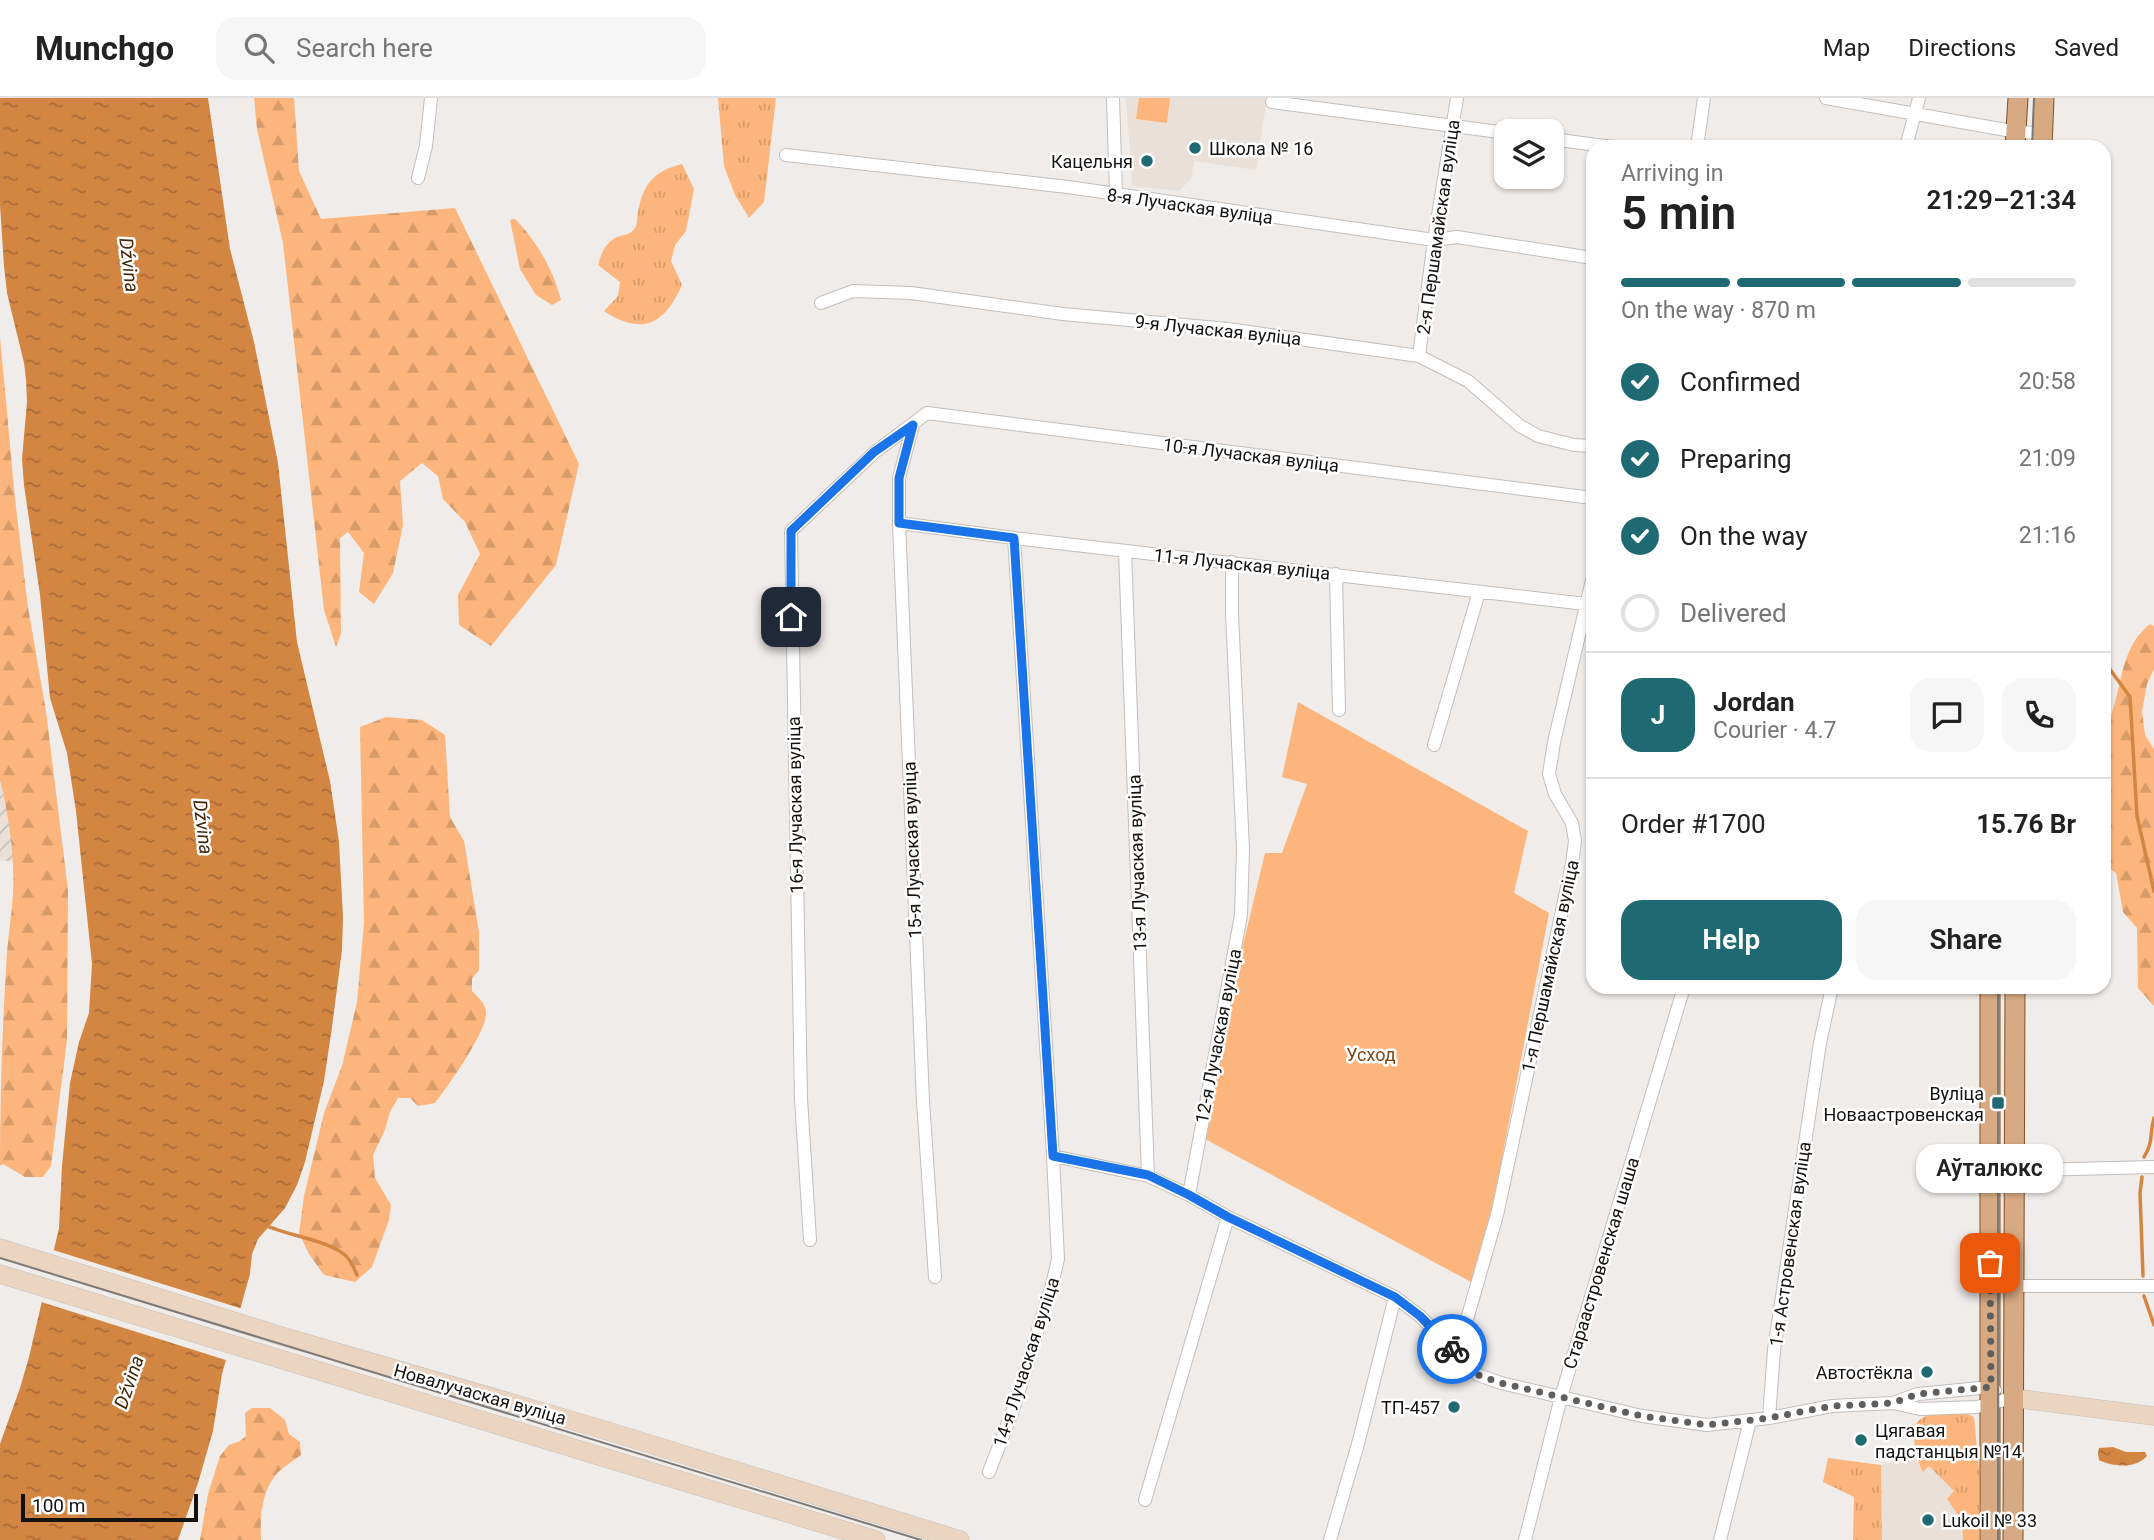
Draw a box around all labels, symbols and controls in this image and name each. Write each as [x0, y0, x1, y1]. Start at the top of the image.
search box [216, 17, 706, 80]
text: Munchgo [35, 29, 174, 68]
icon: search [240, 29, 278, 67]
text: Search here [296, 33, 433, 63]
text: Map [1823, 34, 1870, 62]
text: Directions [1908, 34, 2016, 62]
text: Saved [2054, 34, 2119, 62]
street label: 2-я Першамайская вуліца [1413, 118, 1463, 336]
map controls [1494, 119, 1564, 189]
button: layers [1494, 119, 1564, 189]
place label: Школа № 16 [1209, 138, 1313, 159]
marker: Школа № 16 [1187, 140, 1203, 156]
place label: Кацельня [1051, 151, 1133, 172]
marker: Кацельня [1139, 153, 1155, 169]
text: Arriving in [1621, 160, 1724, 187]
street label: 8-я Лучаская вуліца [1106, 184, 1274, 228]
text: 21:29–21:34 [1926, 185, 2076, 215]
text: 5 min [1621, 186, 1736, 240]
water label: Dźvina [114, 236, 144, 294]
text: On the way · 870 m [1621, 297, 1816, 324]
street label: 9-я Лучаская вуліца [1134, 311, 1302, 349]
icon: check [1621, 363, 1659, 401]
text: Confirmed [1680, 367, 1801, 397]
text: 20:58 [2019, 368, 2076, 395]
street label: 10-я Лучаская вуліца [1162, 434, 1340, 476]
icon: check [1621, 440, 1659, 478]
text: Preparing [1680, 444, 1792, 474]
text: 21:09 [2019, 445, 2076, 472]
icon: check [1621, 517, 1659, 555]
text: On the way [1680, 521, 1808, 551]
text: 21:16 [2019, 522, 2076, 549]
street label: 11-я Лучаская вуліца [1153, 544, 1331, 584]
pin [761, 587, 821, 647]
icon: home [772, 598, 810, 636]
text: Delivered [1680, 598, 1787, 628]
button: chat [1910, 678, 1984, 752]
button: phone [2002, 678, 2076, 752]
text: Jordan [1713, 687, 1795, 717]
text: J [1651, 700, 1665, 730]
street label: 16-я Лучаская вуліца [783, 716, 807, 894]
text: Courier · 4.7 [1713, 717, 1836, 744]
street label: 15-я Лучаская вуліца [898, 761, 926, 939]
street label: 13-я Лучаская вуліца [1123, 774, 1151, 952]
water label: Dźvina [188, 798, 218, 856]
text: Order #1700 [1621, 809, 1766, 839]
text: 15.76 Br [1976, 809, 2076, 839]
street label: 1-я Першамайская вуліца [1517, 858, 1583, 1074]
button: Help [1621, 900, 1842, 980]
button: Share [1856, 900, 2076, 980]
street label: 12-я Лучаская вуліца [1191, 947, 1245, 1125]
park label: Усход [1346, 1044, 1396, 1065]
place label: Вуліца Новаастровенская [1824, 1083, 1984, 1125]
marker: Вуліца Новаастровенская [1990, 1095, 2006, 1111]
street label: 1-я Астровенская вуліца [1765, 1140, 1815, 1348]
callout: Аўталюкс [1916, 1144, 2064, 1193]
street label: Стараастровенская шаша [1559, 1155, 1643, 1371]
text: Аўталюкс [1936, 1155, 2043, 1182]
pin [1960, 1233, 2020, 1293]
icon: bag [1971, 1244, 2009, 1282]
street label: 14-я Лучаская вуліца [989, 1274, 1063, 1450]
courier [1417, 1314, 1487, 1384]
icon: bike [1433, 1330, 1471, 1368]
water label: Dźvina [109, 1352, 149, 1412]
street label: Новалучаская вуліца [391, 1359, 569, 1429]
place label: Автостёкла [1816, 1362, 1913, 1383]
marker: Автостёкла [1919, 1364, 1935, 1380]
place label: ТП-457 [1381, 1397, 1440, 1418]
marker: ТП-457 [1446, 1399, 1462, 1415]
place label: Цягавая падстанцыя №14 [1875, 1420, 2022, 1462]
marker: Цягавая падстанцыя №14 [1853, 1432, 1869, 1448]
scale bar [21, 1491, 198, 1523]
text: 100 m [32, 1494, 85, 1517]
place label: Lukoil № 33 [1942, 1510, 2037, 1531]
marker: Lukoil № 33 [1920, 1512, 1936, 1528]

